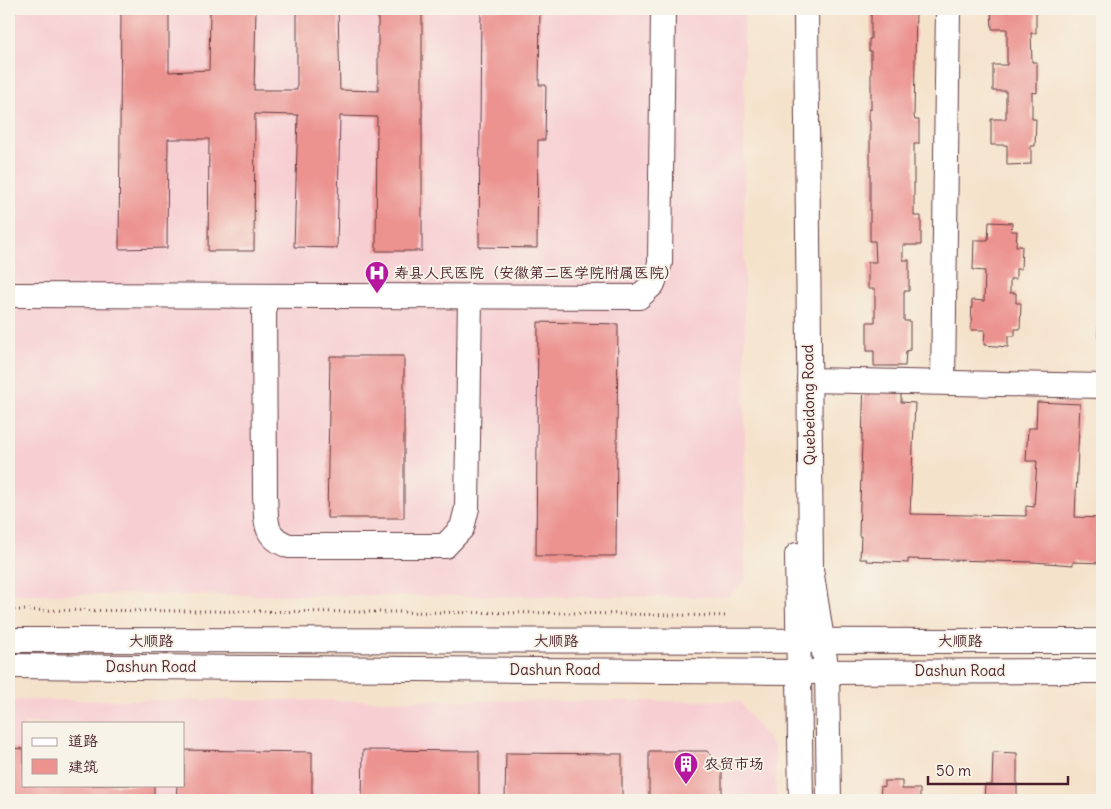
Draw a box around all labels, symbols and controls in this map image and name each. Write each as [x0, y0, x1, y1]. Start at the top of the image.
hospital icon: 寿县人民医院（安徽第二医学院附属医院） [364, 260, 390, 294]
place label: 寿县人民医院（安徽第二医学院附属医院） [394, 263, 679, 282]
street label: Quebeidong Road [798, 344, 819, 466]
street label: 大顺路 [128, 631, 174, 650]
street label: 大顺路 [533, 631, 579, 650]
street label: 大顺路 [937, 631, 983, 650]
street label: Dashun Road [106, 657, 197, 676]
street label: Dashun Road [510, 660, 601, 679]
street label: Dashun Road [915, 661, 1006, 680]
legend [22, 722, 185, 786]
text: 道路 [68, 731, 98, 750]
building icon: 农贸市场 [673, 751, 699, 785]
place label: 农贸市场 [704, 754, 764, 773]
scale bar [928, 754, 1068, 786]
text: 建筑 [68, 757, 98, 776]
text: 50 m [936, 761, 971, 780]

